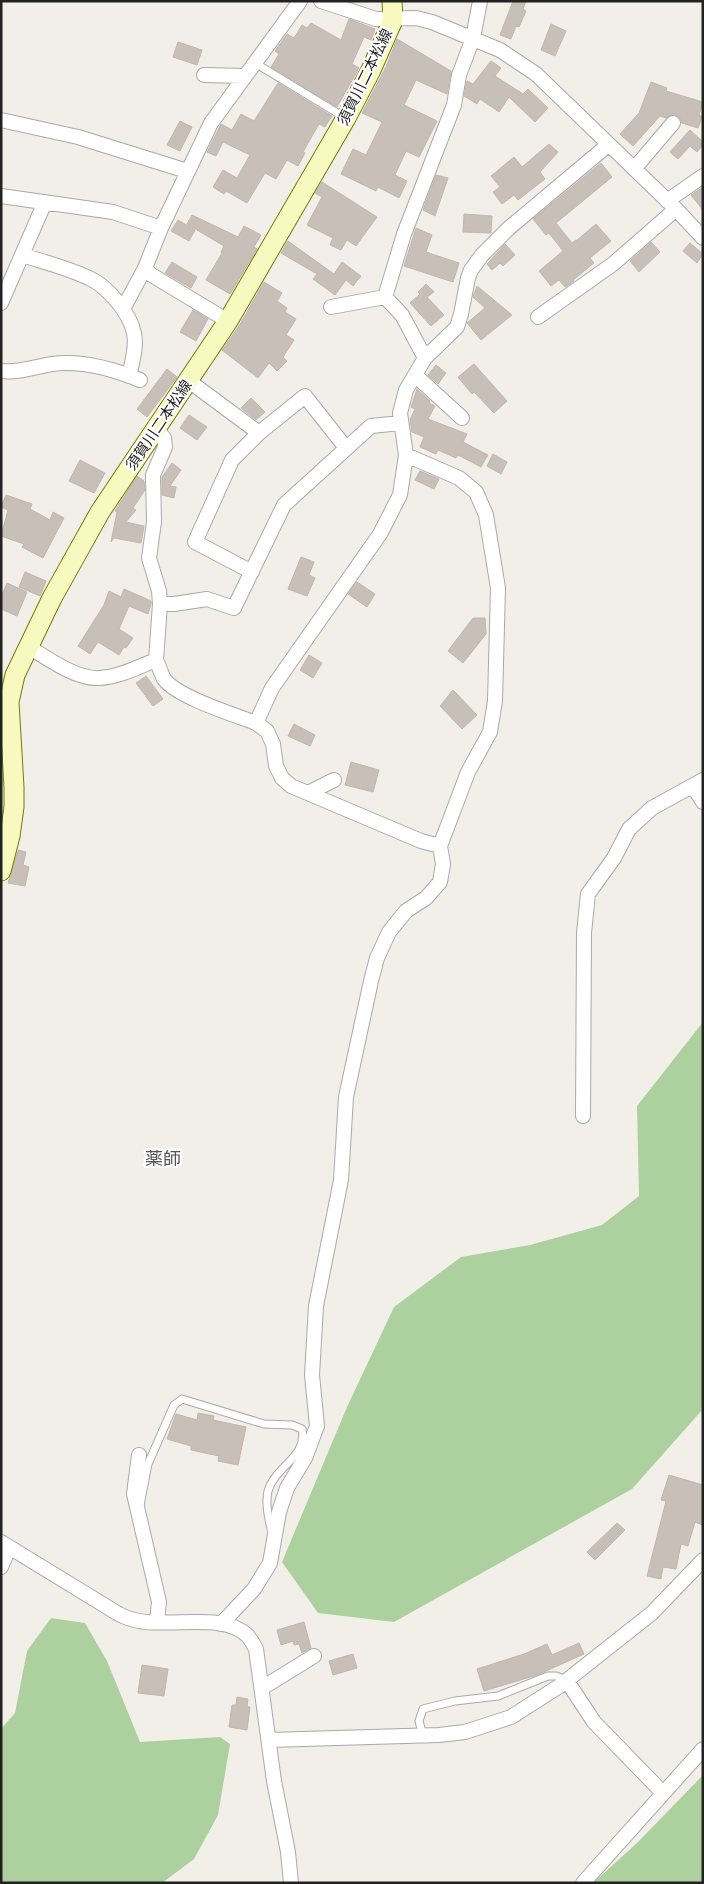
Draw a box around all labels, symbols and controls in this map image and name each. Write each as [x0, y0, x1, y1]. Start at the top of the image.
street label: 須賀川二本松線 [334, 26, 396, 128]
street label: 須賀川二本松線 [122, 376, 196, 474]
district label: 薬師 [145, 1148, 181, 1170]

